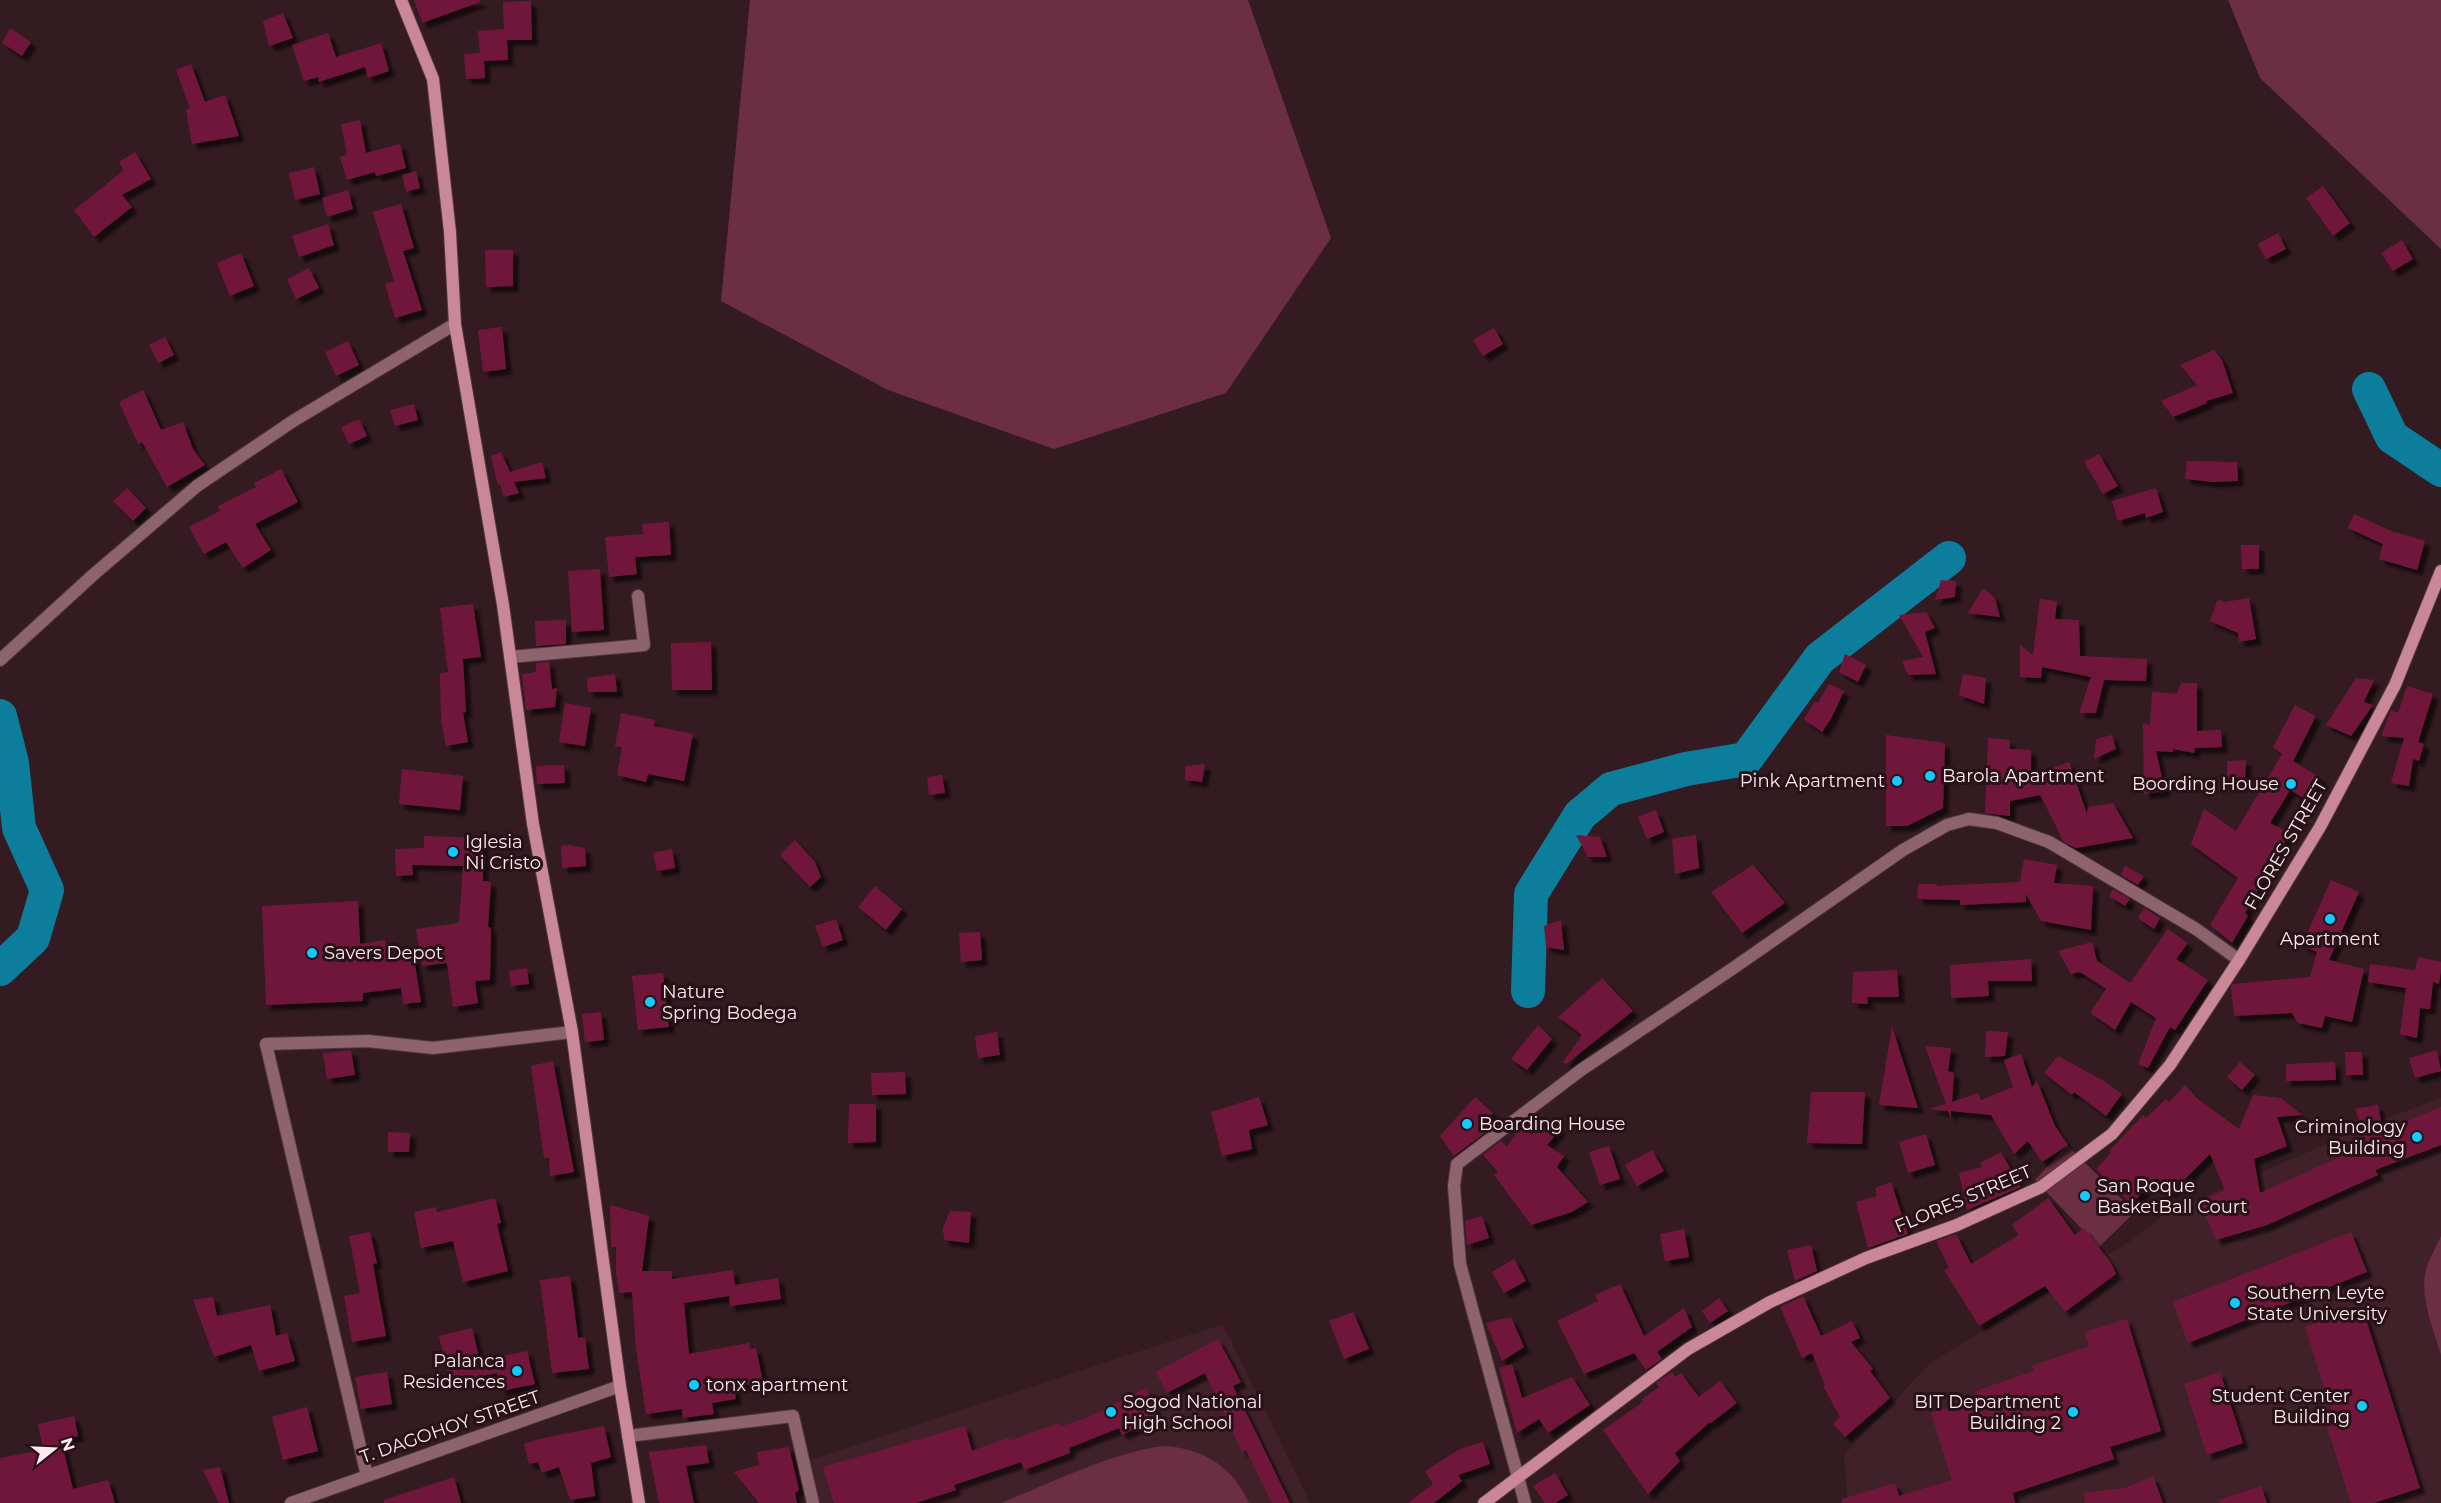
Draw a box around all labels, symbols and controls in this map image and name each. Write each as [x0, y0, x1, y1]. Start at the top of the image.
place label: Barola Apartment [1942, 765, 2105, 787]
marker: Barola Apartment [1923, 769, 1937, 783]
place label: Pink Apartment [1740, 770, 1885, 792]
place label: Boording House [2132, 773, 2279, 795]
marker: Pink Apartment [1890, 774, 1904, 788]
street label: FLORES STREET [2240, 776, 2332, 914]
marker: Boording House [2284, 777, 2298, 791]
place label: Iglesia Ni Cristo [465, 831, 541, 874]
marker: Iglesia Ni Cristo [446, 845, 460, 859]
marker: Apartment [2323, 912, 2337, 926]
place label: Apartment [2280, 928, 2380, 950]
place label: Savers Depot [324, 942, 443, 964]
marker: Savers Depot [305, 946, 319, 960]
place label: Nature Spring Bodega [662, 981, 797, 1024]
marker: Nature Spring Bodega [643, 995, 657, 1009]
place label: Boarding House [1479, 1113, 1625, 1135]
place label: Criminology Building [2295, 1116, 2405, 1159]
marker: Boarding House [1460, 1117, 1474, 1131]
marker: Criminology Building [2410, 1130, 2424, 1144]
street label: FLORES STREET [1891, 1160, 2035, 1238]
place label: San Roque BasketBall Court [2097, 1175, 2248, 1218]
marker: San Roque BasketBall Court [2078, 1189, 2092, 1203]
place label: Southern Leyte State University [2247, 1282, 2387, 1325]
marker: Southern Leyte State University [2228, 1296, 2242, 1310]
place label: Palanca Residences [403, 1350, 505, 1393]
marker: Palanca Residences [510, 1364, 524, 1378]
place label: tonx apartment [706, 1374, 848, 1396]
marker: tonx apartment [687, 1378, 701, 1392]
place label: Student Center Building [2212, 1385, 2350, 1428]
street label: T. DAGOHOY STREET [357, 1386, 543, 1468]
place label: Sogod National High School [1123, 1391, 1262, 1434]
place label: BIT Department Building 2 [1914, 1391, 2061, 1434]
marker: Student Center Building [2355, 1399, 2369, 1413]
marker: Sogod National High School [1104, 1405, 1118, 1419]
marker: BIT Department Building 2 [2066, 1405, 2080, 1419]
north arrow [24, 1419, 84, 1479]
text: N [57, 1435, 79, 1454]

